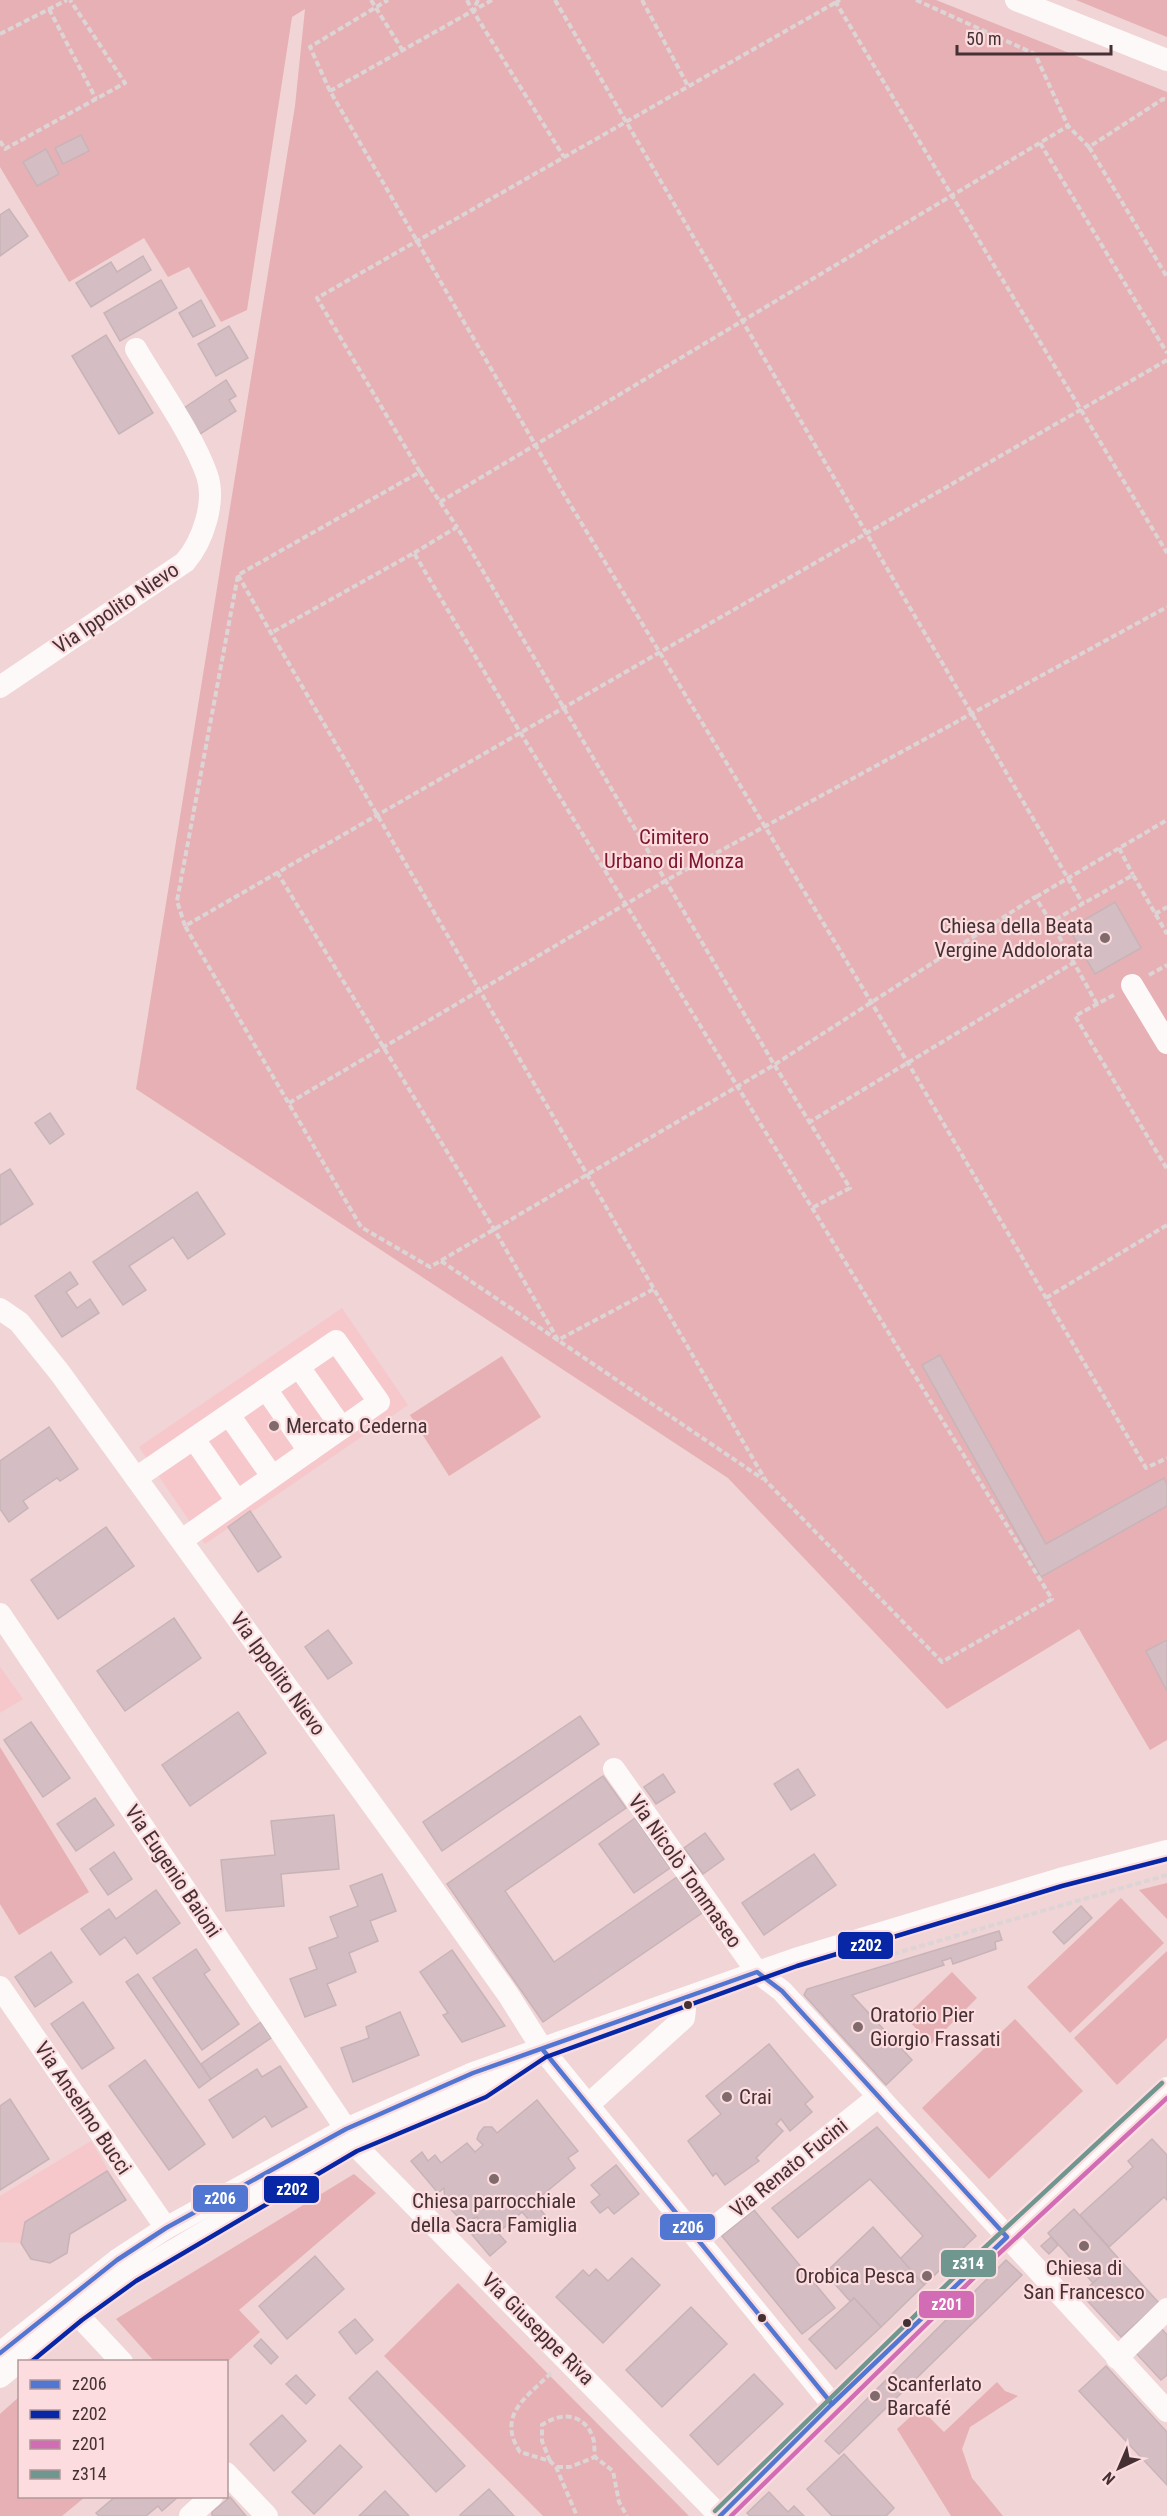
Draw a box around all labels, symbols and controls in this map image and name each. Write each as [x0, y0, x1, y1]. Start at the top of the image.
scale bar [957, 18, 1112, 56]
text: 50 m [966, 28, 1001, 49]
street label: Via Ippolito Nievo [49, 557, 183, 659]
park label: Cimitero Urbano di Monza [604, 825, 744, 873]
place label: Chiesa della Beata Vergine Addolorata [934, 914, 1093, 962]
marker: Chiesa della Beata Vergine Addolorata [1098, 931, 1112, 945]
place label: Mercato Cederna [286, 1414, 428, 1438]
marker: Mercato Cederna [267, 1419, 281, 1433]
street label: Via Ippolito Nievo [225, 1608, 331, 1740]
street label: Via Nicolò Tommaseo [623, 1790, 747, 1952]
street label: Via Eugenio Baioni [120, 1800, 226, 1942]
line badge: z202 [837, 1931, 894, 1960]
text: z202 [850, 1936, 882, 1955]
unlabelled marker [682, 1999, 694, 2011]
place label: Oratorio Pier Giorgio Frassati [870, 2003, 1001, 2051]
marker: Oratorio Pier Giorgio Frassati [851, 2020, 865, 2034]
street label: Via Anselmo Bucci [30, 2037, 136, 2179]
place label: Crai [739, 2085, 772, 2109]
marker: Crai [720, 2090, 734, 2104]
street label: Via Renato Fucini [726, 2113, 852, 2223]
marker: Chiesa parrocchiale della Sacra Famiglia [487, 2172, 501, 2186]
line badge: z202 [263, 2175, 320, 2204]
text: z202 [276, 2180, 308, 2199]
line badge: z206 [192, 2184, 249, 2213]
text: z206 [204, 2189, 236, 2208]
place label: Chiesa parrocchiale della Sacra Famiglia [411, 2189, 577, 2237]
line badge: z206 [659, 2213, 716, 2241]
text: z206 [672, 2218, 704, 2237]
marker: Chiesa di San Francesco [1077, 2239, 1091, 2253]
line badge: z314 [940, 2249, 997, 2278]
text: z314 [952, 2254, 984, 2273]
place label: Chiesa di San Francesco [1023, 2256, 1145, 2304]
place label: Orobica Pesca [795, 2264, 915, 2288]
street label: Via Giuseppe Riva [477, 2268, 599, 2390]
marker: Orobica Pesca [920, 2269, 934, 2283]
line badge: z201 [918, 2290, 975, 2319]
text: z201 [931, 2295, 963, 2314]
unlabelled marker [756, 2312, 768, 2324]
unlabelled marker [901, 2317, 913, 2329]
legend [18, 2360, 228, 2498]
place label: Scanferlato Barcafé [887, 2372, 982, 2420]
text: z206 [72, 2373, 107, 2394]
marker: Scanferlato Barcafé [868, 2389, 882, 2403]
text: z202 [72, 2403, 107, 2424]
text: z201 [72, 2433, 107, 2454]
north arrow [1089, 2438, 1149, 2498]
text: z314 [72, 2463, 107, 2484]
text: N [1099, 2468, 1119, 2489]

